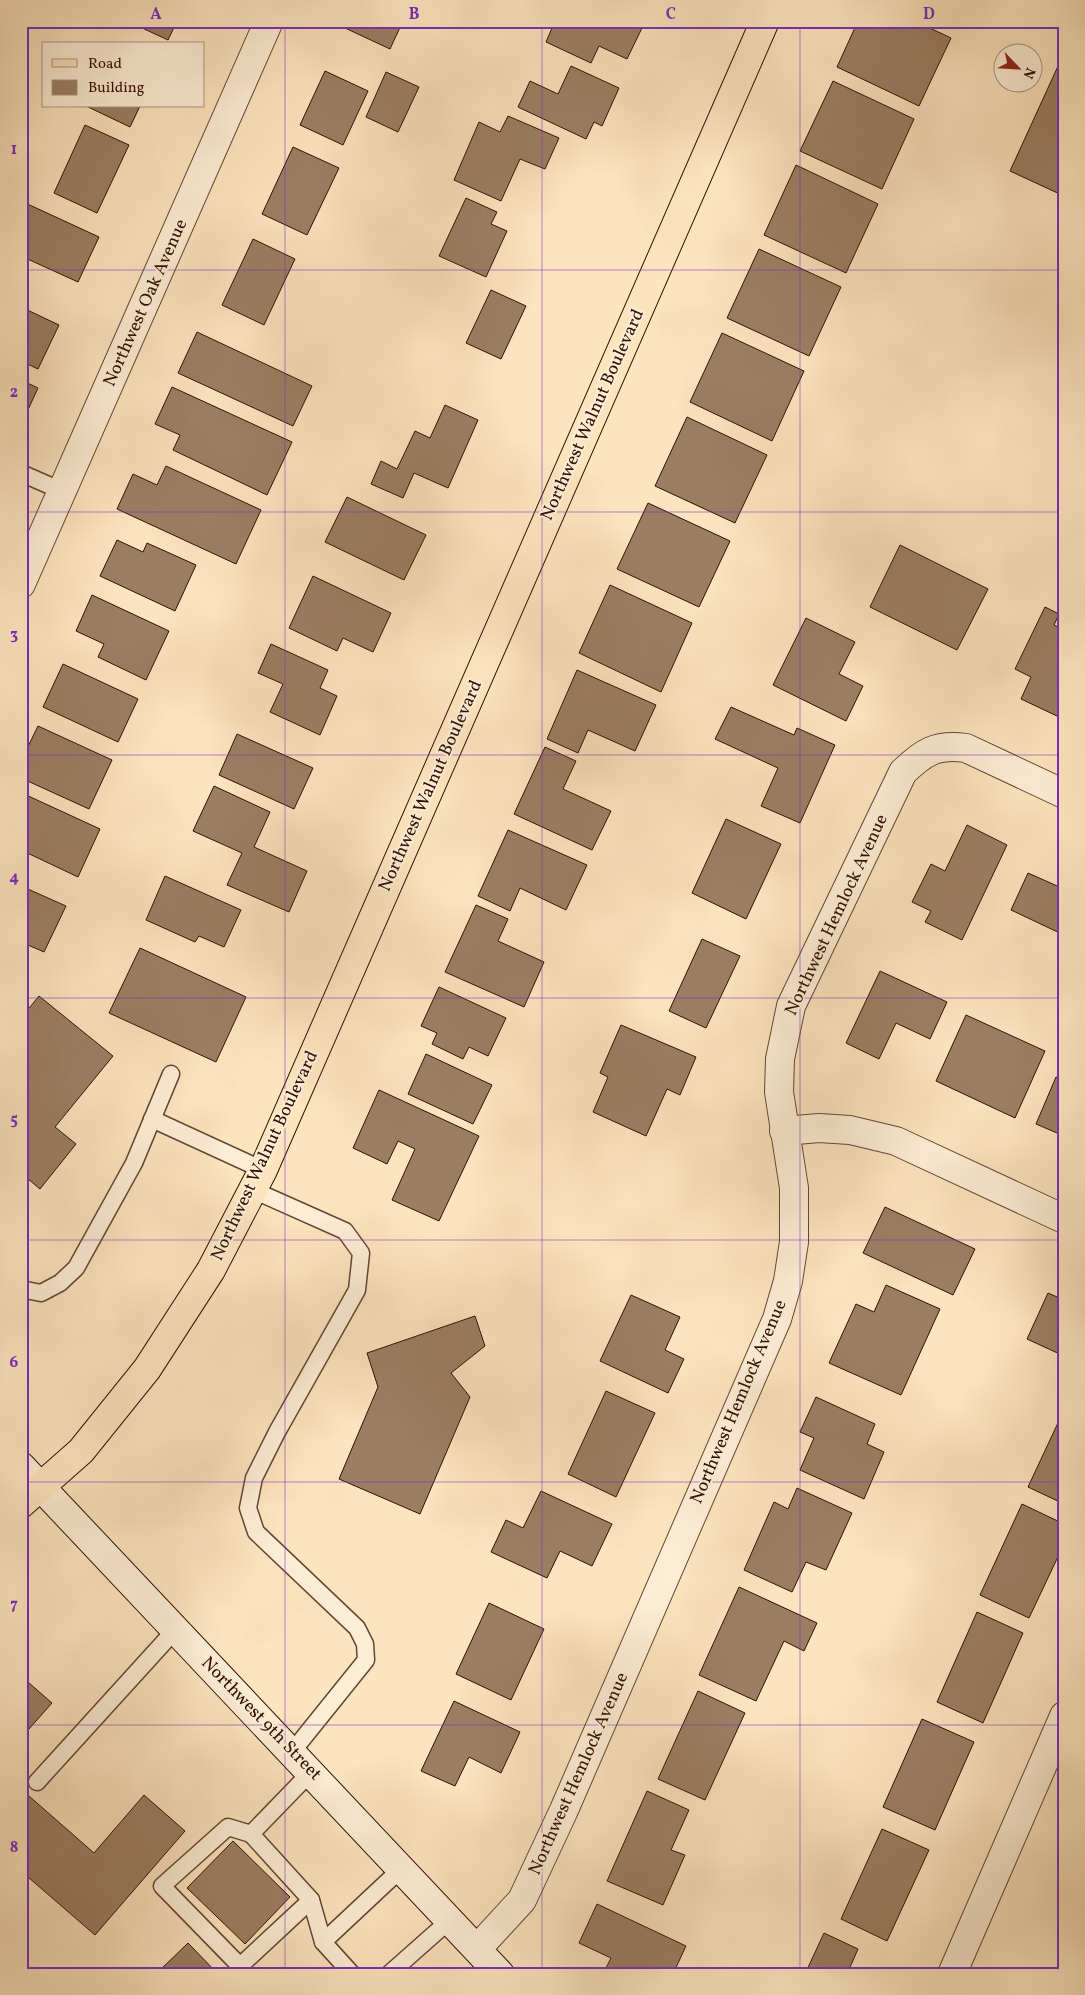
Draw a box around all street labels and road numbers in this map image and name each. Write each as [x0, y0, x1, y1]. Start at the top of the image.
street label: Northwest Oak Avenue [98, 215, 194, 391]
street label: Northwest Walnut Boulevard [535, 305, 651, 525]
street label: Northwest Walnut Boulevard [373, 676, 489, 896]
street label: Northwest Hemlock Avenue [779, 810, 895, 1020]
street label: Northwest Walnut Boulevard [205, 1047, 325, 1265]
street label: Northwest Hemlock Avenue [685, 1296, 793, 1508]
street label: Northwest 9th Street [195, 1651, 327, 1787]
street label: Northwest Hemlock Avenue [523, 1669, 635, 1879]

